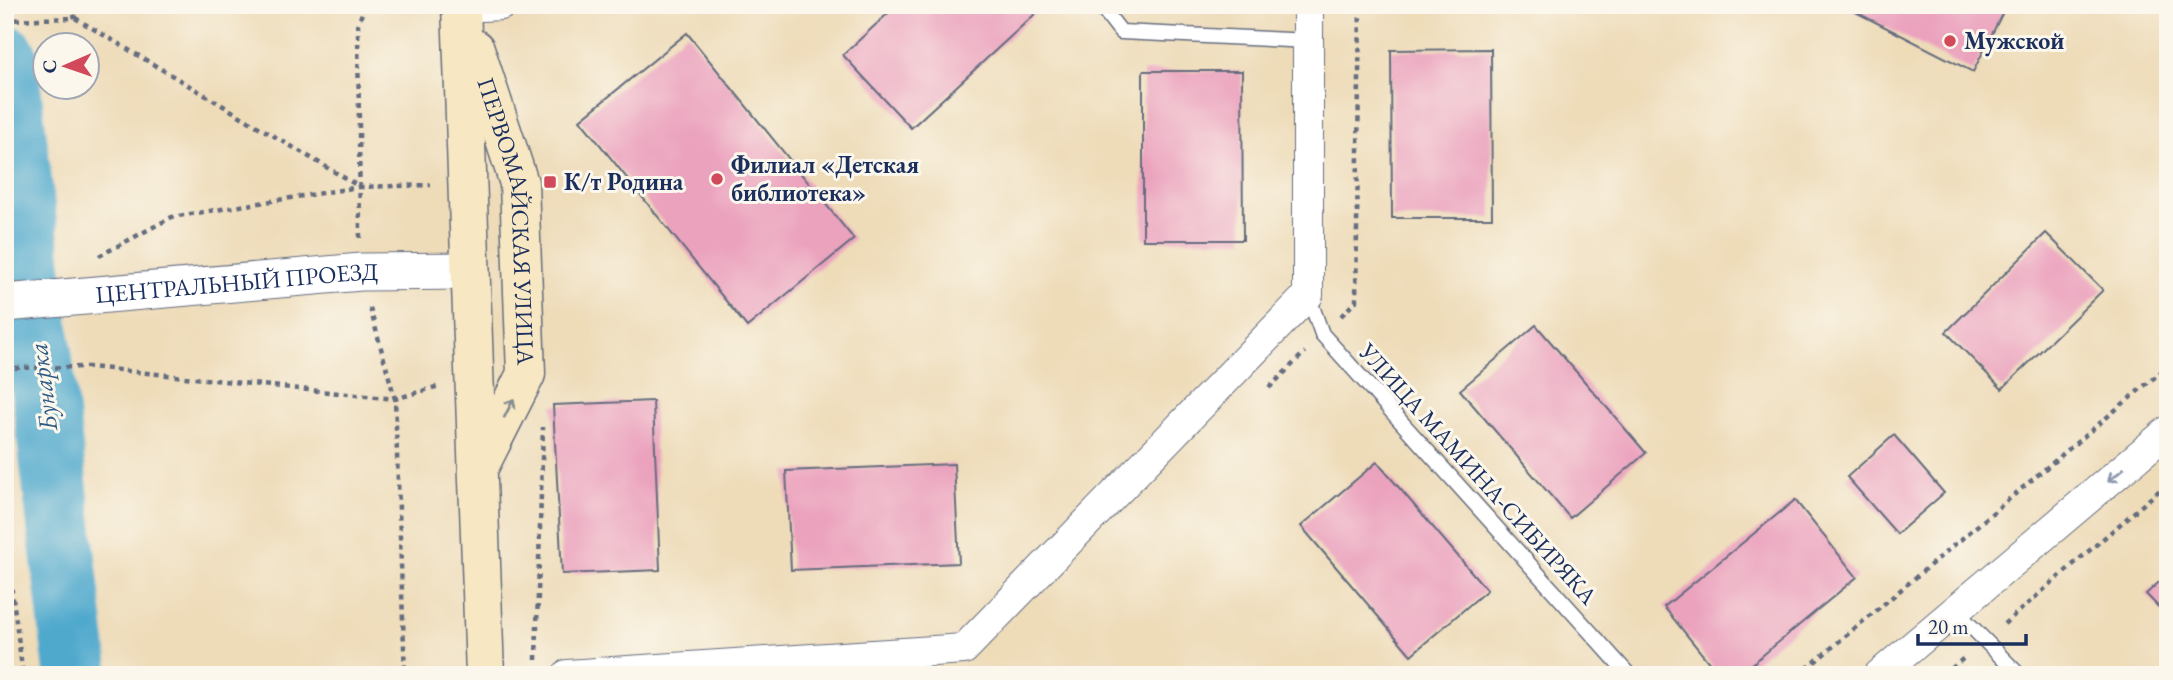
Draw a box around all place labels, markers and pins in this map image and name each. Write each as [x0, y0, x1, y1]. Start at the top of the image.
place label: Мужской [1964, 25, 2064, 57]
marker: Мужской [1942, 33, 1958, 49]
place label: Филиал «Детская библиотека» [731, 149, 919, 208]
place label: К/т Родина [564, 166, 684, 197]
marker: Филиал «Детская библиотека» [709, 171, 725, 187]
marker: К/т Родина [542, 174, 558, 190]

